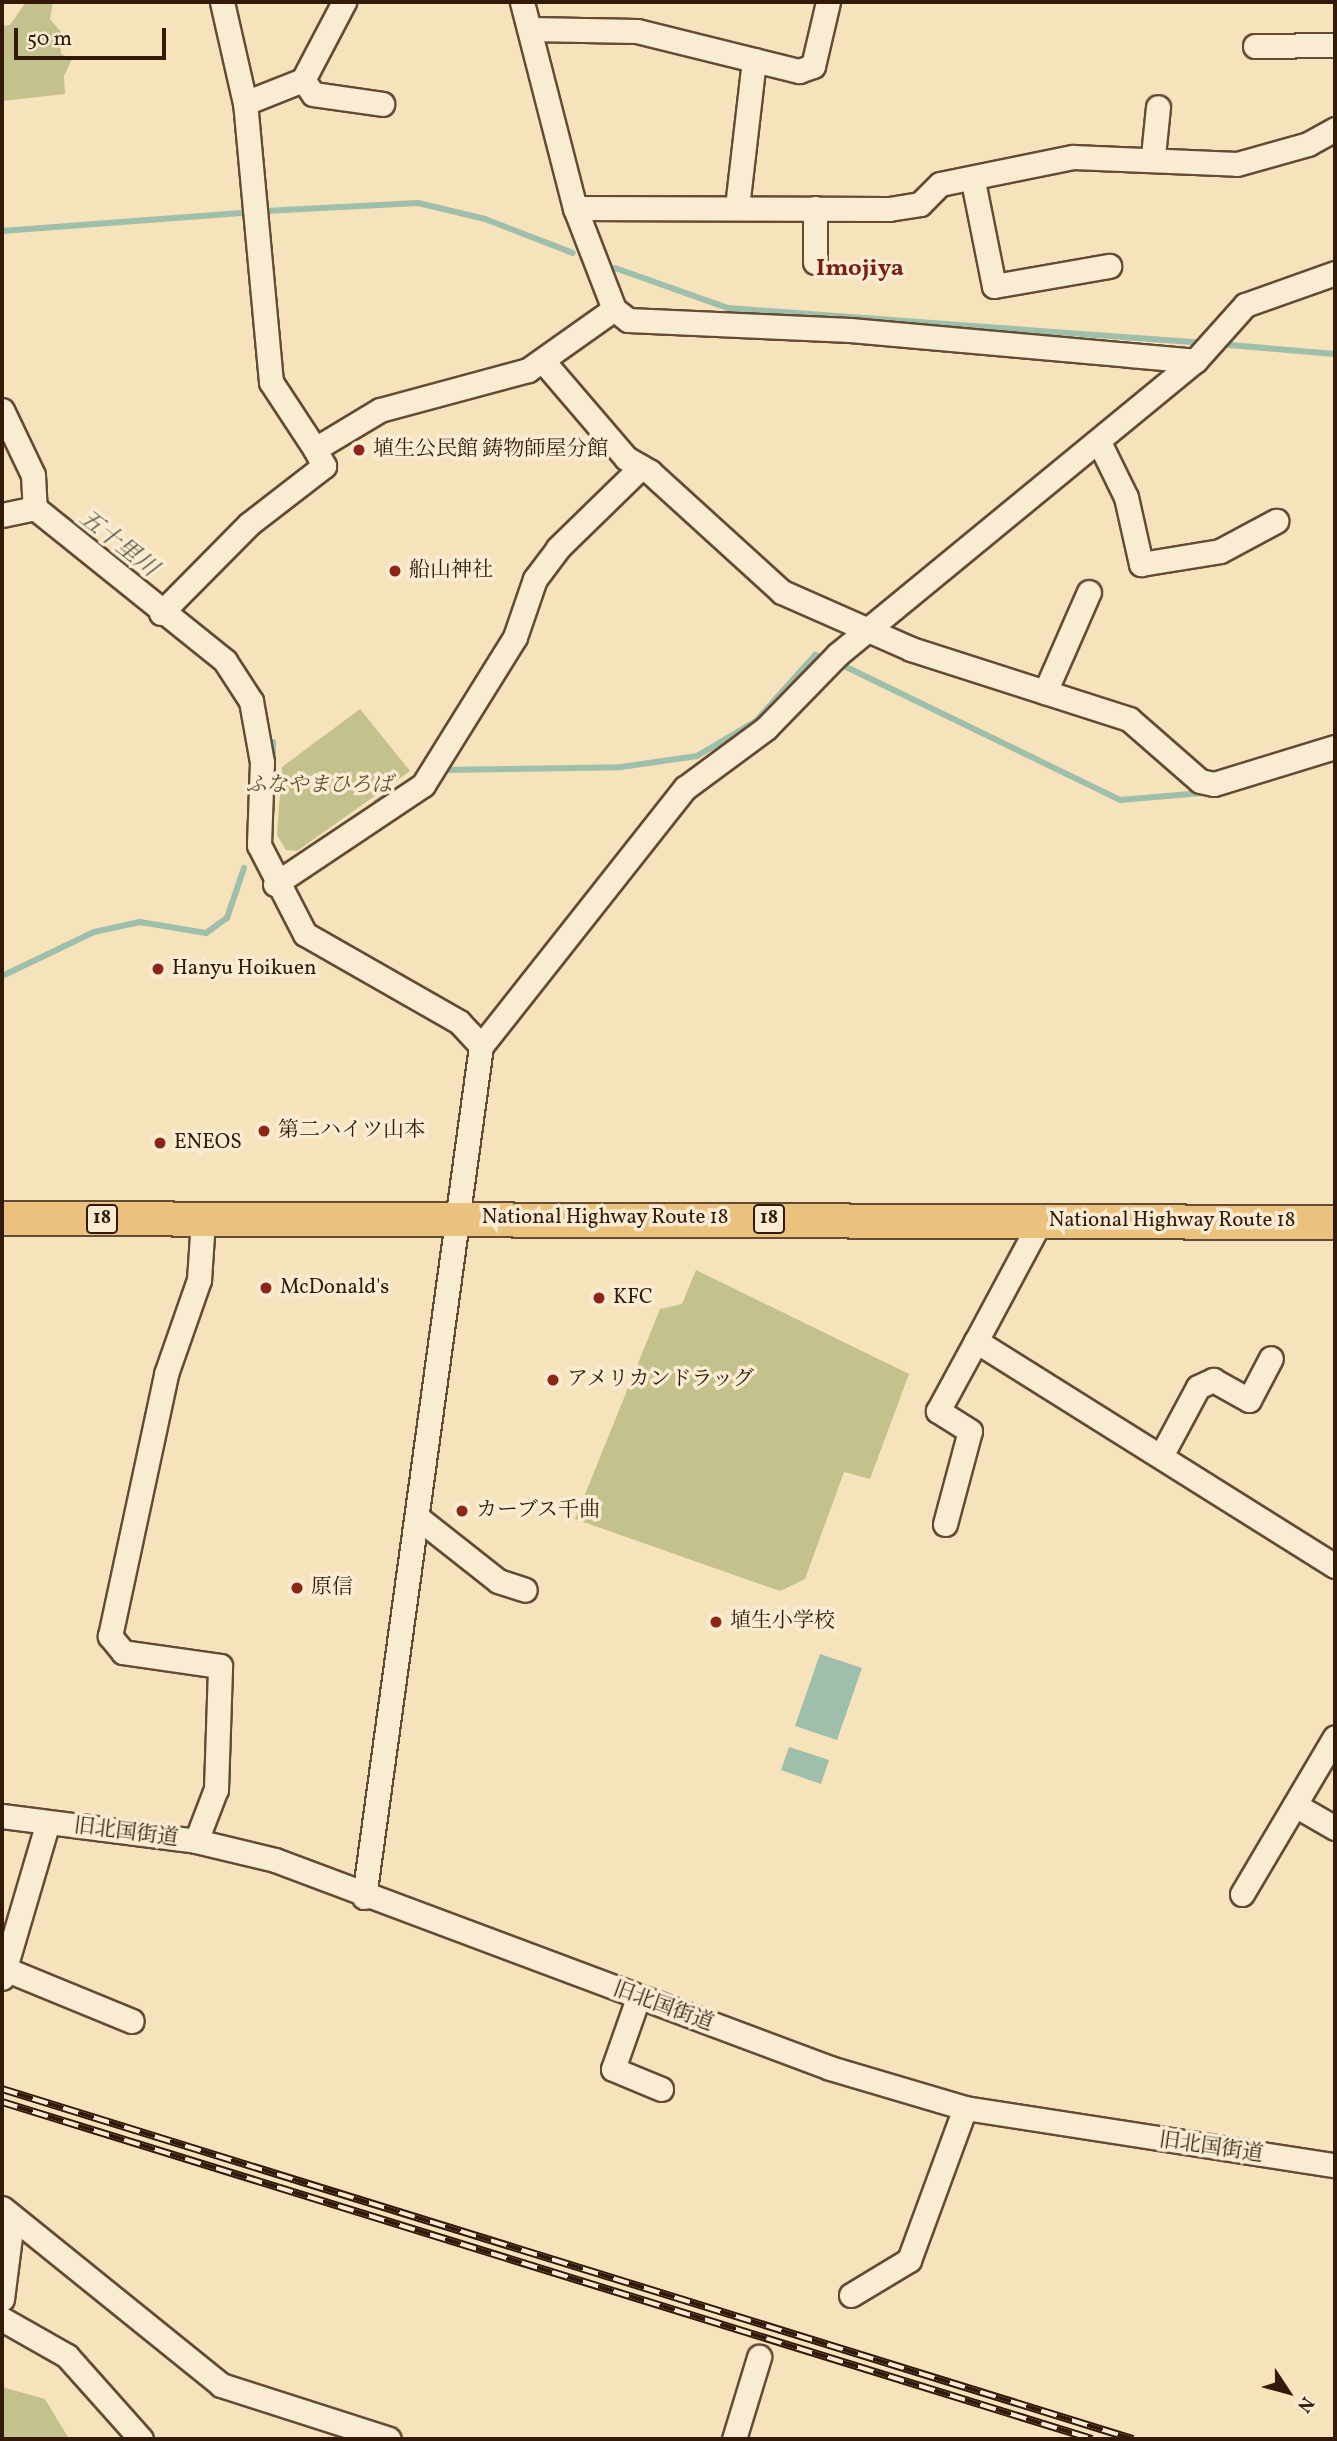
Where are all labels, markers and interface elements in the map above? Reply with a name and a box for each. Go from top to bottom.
scale bar [18,14,170,58]
text: 50 m [27,25,72,54]
district label: Imojiya [816,256,904,284]
place label: 埴生公民館 鋳物師屋分館 [373,437,608,463]
marker: 埴生公民館 鋳物師屋分館 [351,442,367,458]
water label: 五十里川 [73,505,163,583]
place label: 船山神社 [409,558,493,584]
marker: 船山神社 [387,563,403,579]
park label: ふなやまひろば [246,773,392,799]
place label: Hanyu Hoikuen [172,956,316,982]
marker: Hanyu Hoikuen [150,961,166,977]
place label: 第二ハイツ山本 [278,1118,425,1144]
marker: 第二ハイツ山本 [256,1123,272,1139]
place label: ENEOS [174,1130,242,1156]
marker: ENEOS [152,1135,168,1151]
road number: 18 [84,1204,119,1234]
road number: 18 [752,1204,786,1234]
street label: National Highway Route 18 [481,1205,729,1231]
street label: National Highway Route 18 [1048,1208,1296,1234]
place label: McDonald's [280,1275,389,1301]
marker: McDonald's [258,1280,274,1296]
place label: KFC [613,1285,653,1311]
marker: KFC [591,1290,607,1306]
place label: アメリカンドラッグ [567,1367,756,1393]
marker: アメリカンドラッグ [545,1372,561,1388]
place label: カーブス千曲 [476,1498,602,1524]
marker: カーブス千曲 [454,1503,470,1519]
place label: 原信 [311,1575,353,1601]
marker: 原信 [289,1580,305,1596]
place label: 埴生小学校 [730,1609,835,1635]
marker: 埴生小学校 [708,1614,724,1630]
street label: 旧北国街道 [72,1814,180,1852]
street label: 旧北国街道 [609,1977,717,2037]
street label: 旧北国街道 [1157,2128,1265,2168]
north arrow [1253,2357,1323,2427]
text: N [1290,2391,1320,2418]

